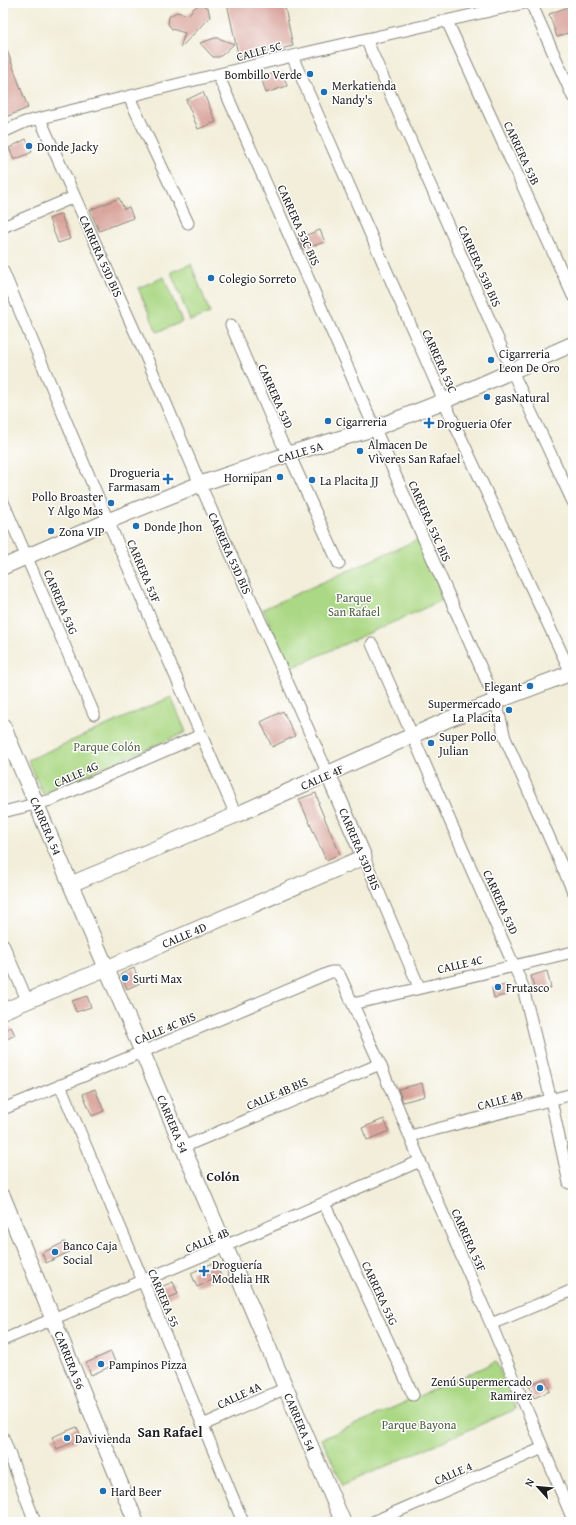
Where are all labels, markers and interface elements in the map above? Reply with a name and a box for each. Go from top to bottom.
street label: CALLE 5C [235,37,284,65]
place label: Bombillo Verde [225,66,302,83]
marker: Bombillo Verde [305,69,315,79]
place label: Merkatienda Nandy's [332,77,397,108]
marker: Merkatienda Nandy's [319,87,329,97]
street label: CARRERA 53B [500,118,544,188]
place label: Donde Jacky [37,138,99,155]
marker: Donde Jacky [24,141,34,151]
street label: CARRERA 53C BIS [273,182,325,268]
street label: CARRERA 53D BIS [75,212,127,300]
street label: CARRERA 53B BIS [454,223,506,310]
place label: Colegio Sorreto [219,270,296,287]
marker: Colegio Sorreto [206,273,216,283]
street label: CARRERA 53C [418,326,462,396]
place label: Cigarreria Leon De Oro [499,345,560,376]
marker: Cigarreria Leon De Oro [486,355,496,365]
street label: CARRERA 53D [254,361,298,431]
place label: gasNatural [495,389,550,406]
marker: gasNatural [482,392,492,402]
place label: Cigarreria [336,413,387,430]
place label: Drogueria Ofer [437,415,512,432]
marker: Cigarreria [323,416,333,426]
marker: Drogueria Ofer [424,418,434,428]
place label: Almacen De Vìveres San Rafael [368,436,461,467]
street label: CALLE 5A [275,437,326,467]
marker: Almacen De Vìveres San Rafael [355,446,365,456]
place label: Drogueria Farmasam [108,464,160,495]
place label: Hornipan [224,469,272,486]
marker: Hornipan [275,472,285,482]
place label: La Placita JJ [320,472,379,489]
marker: Drogueria Farmasam [163,474,173,484]
marker: La Placita JJ [307,475,317,485]
street label: CARRERA 53C BIS [404,478,456,564]
place label: Pollo Broaster Y Algo Mas [32,488,103,519]
marker: Pollo Broaster Y Algo Mas [106,498,116,508]
street label: CARRERA 53D BIS [204,509,256,597]
place label: Donde Jhon [144,518,202,535]
marker: Donde Jhon [131,521,141,531]
place label: Zona VIP [59,523,105,540]
marker: Zona VIP [46,526,56,536]
street label: CARRERA 53F [123,537,165,606]
street label: CARRERA 53G [40,567,82,637]
park label: Parque San Rafael [328,589,381,620]
place label: Elegant [484,678,523,695]
marker: Elegant [525,681,535,691]
place label: Supermercado La Placita [428,695,501,726]
marker: Supermercado La Placita [504,705,514,715]
place label: Super Pollo Julian [437,728,496,759]
park label: Parque Colón [74,738,141,755]
marker: Super Pollo Julian [426,738,436,748]
street label: CALLE 4G [51,757,101,791]
street label: CALLE 4F [298,760,346,794]
street label: CARRERA 54 [26,794,66,858]
street label: CARRERA 53D BIS [335,805,385,893]
street label: CARRERA 53D [479,867,523,937]
street label: CALLE 4D [159,918,209,952]
street label: CALLE 4C [436,950,485,977]
place label: Surti Max [133,970,183,987]
marker: Surti Max [120,973,130,983]
place label: Frutasco [506,979,549,996]
marker: Frutasco [493,982,503,992]
street label: CALLE 4C BIS [132,1007,198,1049]
street label: CALLE 4B BIS [244,1072,311,1114]
street label: CALLE 4B [475,1086,525,1114]
street label: CARRERA 54 [153,1092,193,1156]
district label: Colón [207,1167,240,1186]
street label: CARRERA 53F [447,1206,491,1274]
street label: CALLE 4B [182,1223,232,1257]
place label: Banco Caja Social [63,1237,118,1268]
marker: Banco Caja Social [50,1247,60,1257]
place label: Droguería Modelia HR [212,1256,270,1287]
street label: CARRERA 53G [358,1258,402,1328]
street label: CARRERA 55 [144,1266,184,1330]
marker: Droguería Modelia HR [199,1266,209,1276]
street label: CARRERA 56 [51,1328,90,1392]
place label: Pampinos Pizza [109,1356,187,1373]
marker: Pampinos Pizza [96,1359,106,1369]
place label: Zenú Supermercado Ramirez [431,1373,532,1404]
street label: CALLE 4A [214,1377,265,1413]
marker: Zenú Supermercado Ramirez [535,1383,545,1393]
street label: CARRERA 54 [280,1390,320,1454]
park label: Parque Bayona [382,1416,457,1433]
district label: San Rafael [137,1422,203,1442]
place label: Davivienda [75,1430,131,1447]
marker: Davivienda [62,1433,72,1443]
street label: CALLE 4 [431,1457,475,1489]
north arrow [518,1467,558,1507]
text: N [520,1475,538,1489]
place label: Hard Beer [111,1483,162,1500]
marker: Hard Beer [98,1486,108,1496]

